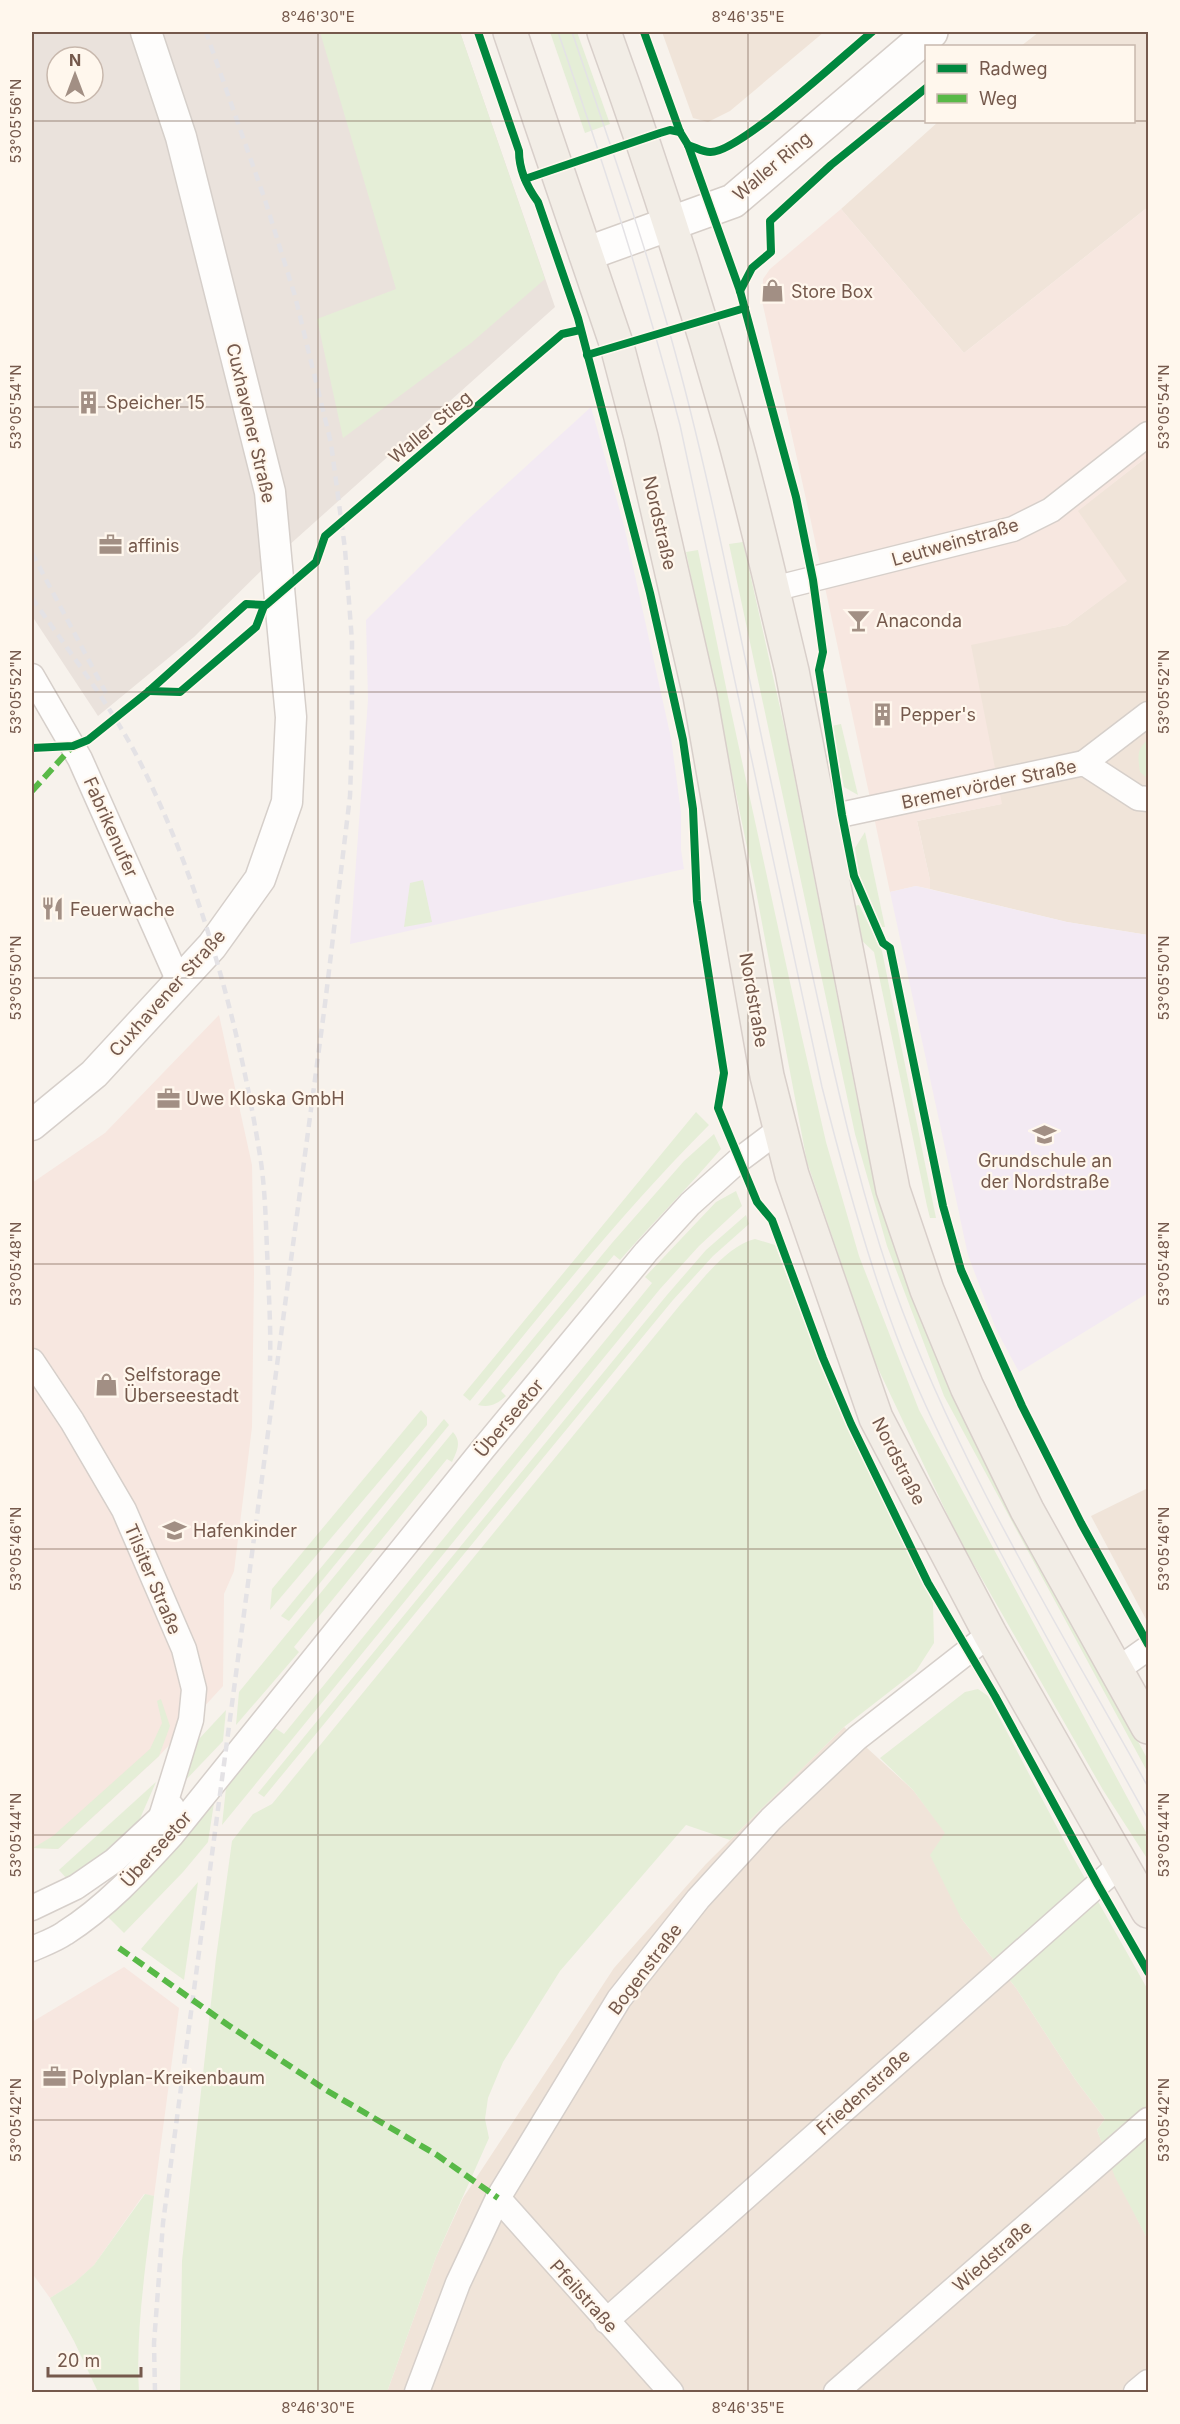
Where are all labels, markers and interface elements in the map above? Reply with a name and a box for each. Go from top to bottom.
text: 8°46'30"E [281,7,355,26]
text: 8°46'35"E [711,7,785,26]
north arrow [45,45,105,105]
legend [925,45,1135,123]
text: N [69,50,81,70]
text: Radweg [979,58,1048,79]
text: 53°05'56"N [6,79,25,163]
text: Weg [979,88,1017,109]
street label: Waller Ring [729,127,815,205]
shop icon: Store Box [760,278,786,304]
place label: Store Box [791,281,873,302]
street label: Cuxhavener Straße [222,341,280,505]
text: 53°05'54"N [6,364,25,450]
text: 53°05'54"N [1154,364,1173,450]
street label: Waller Stieg [384,386,476,468]
building icon: Speicher 15 [75,389,101,415]
place label: Speicher 15 [106,392,205,413]
street label: Nordstraße [639,474,681,572]
street label: Leutweinstraße [889,514,1021,570]
office icon: affinis [97,532,123,558]
place label: affinis [128,535,180,556]
bar icon: Anaconda [845,607,871,633]
place label: Anaconda [876,610,962,631]
text: 53°05'52"N [6,650,25,734]
text: 53°05'52"N [1154,650,1173,734]
building icon: Pepper's [869,701,895,727]
place label: Pepper's [900,704,976,725]
street label: Bremervörder Straße [900,755,1078,813]
street label: Fabrikenufer [80,774,143,881]
restaurant icon: Feuerwache [39,896,65,922]
place label: Feuerwache [70,899,175,920]
street label: Cuxhavener Straße [105,925,229,1061]
text: 53°05'50"N [6,936,25,1020]
text: 53°05'50"N [1154,936,1173,1020]
street label: Nordstraße [735,951,773,1049]
office icon: Uwe Kloska GmbH [155,1085,181,1111]
place label: Uwe Kloska GmbH [186,1088,345,1109]
school or university icon: Grundschule an der Nordstraße [1032,1121,1058,1147]
place label: Grundschule an der Nordstraße [978,1150,1112,1192]
text: 53°05'48"N [6,1222,25,1306]
text: 53°05'48"N [1154,1222,1173,1306]
place label: Selfstorage Überseestadt [124,1364,239,1406]
shop icon: Selfstorage Überseestadt [93,1371,119,1397]
street label: Überseetor [470,1374,548,1461]
street label: Nordstraße [868,1414,930,1508]
text: 53°05'46"N [6,1507,25,1591]
text: 53°05'46"N [1154,1507,1173,1591]
school or university icon: Hafenkinder [162,1517,188,1543]
place label: Hafenkinder [193,1520,297,1541]
street label: Tilsiter Straße [120,1521,186,1637]
text: 53°05'44"N [6,1793,25,1877]
text: 53°05'44"N [1154,1793,1173,1877]
street label: Überseetor [116,1806,196,1891]
street label: Bogenstraße [604,1919,686,2019]
street label: Friedenstraße [812,2045,914,2139]
office icon: Polyplan-Kreikenbaum [41,2064,67,2090]
place label: Polyplan-Kreikenbaum [72,2067,265,2088]
text: 53°05'42"N [6,2078,25,2162]
text: 53°05'42"N [1154,2078,1173,2162]
street label: Wiedstraße [948,2216,1036,2296]
street label: Pfeilstraße [546,2255,622,2337]
scale bar [48,2340,141,2378]
text: 20 m [57,2350,100,2371]
text: 8°46'30"E [281,2398,355,2417]
text: 8°46'35"E [711,2398,785,2417]

